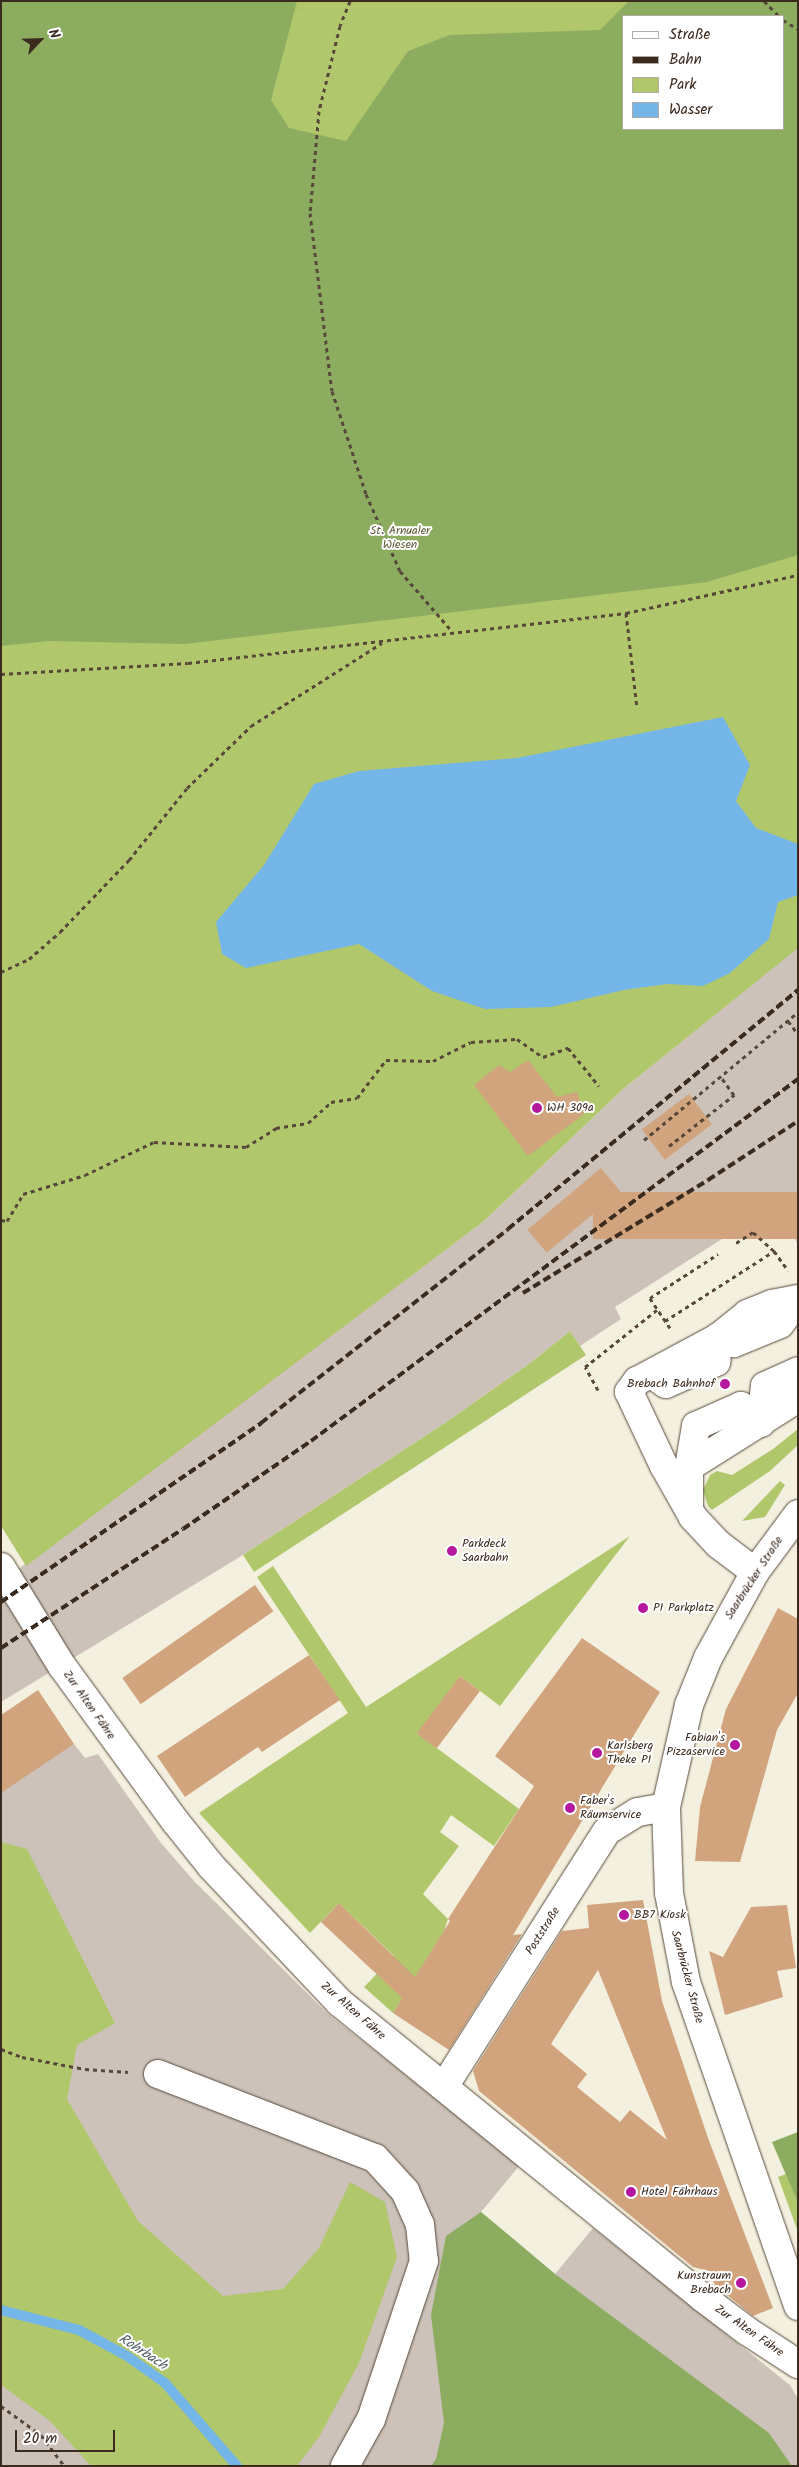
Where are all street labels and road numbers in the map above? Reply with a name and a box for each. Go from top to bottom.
street label: Saarbrücker Straße [722,1534,786,1622]
street label: Zur Alten Fähre [60,1668,118,1742]
street label: Poststraße [523,1905,563,1957]
street label: Saarbrücker Straße [668,1929,706,2025]
street label: Zur Alten Fähre [318,1979,388,2043]
street label: Zur Alten Fähre [712,2302,786,2360]

